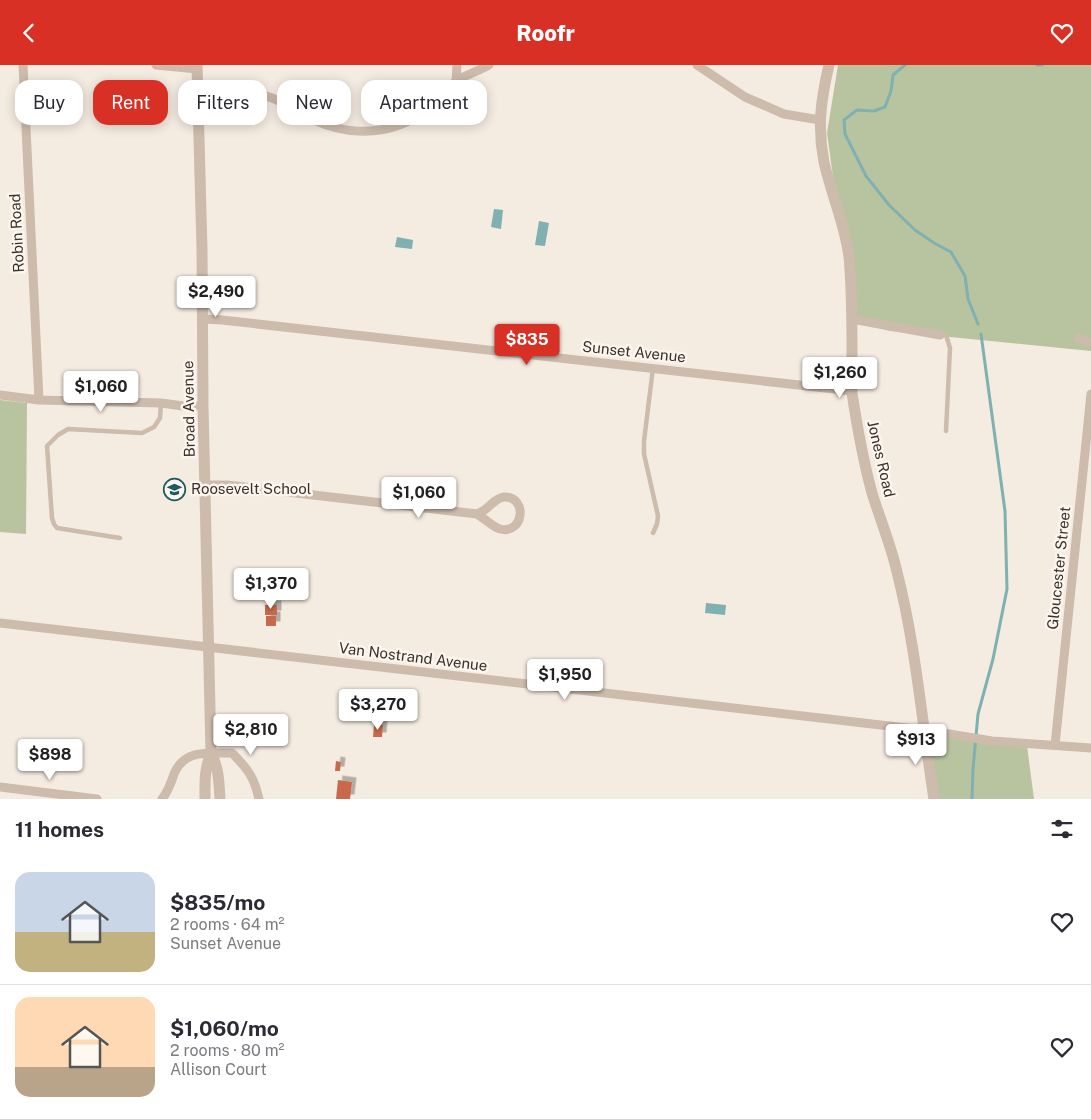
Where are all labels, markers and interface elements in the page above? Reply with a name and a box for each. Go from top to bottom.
icon: back [15,19,43,47]
icon: heart [1048,19,1076,47]
text: Roofr [516,20,575,46]
chip: Buy [15,80,83,125]
chip: Rent [93,80,168,125]
chip: Filters [178,80,267,125]
chip: New [277,80,351,125]
chip: Apartment [361,80,487,125]
street label: Robin Road [6,193,27,273]
pin: $2,490 [175,275,257,318]
text: $2,490 [188,282,244,301]
pin: $835 [497,323,557,366]
text: $835 [505,330,549,349]
street label: Sunset Avenue [581,338,687,365]
pin: $1,260 [799,357,881,399]
street label: Broad Avenue [179,361,198,457]
text: $1,260 [813,363,867,382]
pin: $1,060 [60,371,142,413]
text: $1,060 [74,377,128,396]
street label: Jones Road [864,419,899,499]
school or university icon: Roosevelt School [163,477,187,501]
pin: $1,060 [378,477,460,519]
place label: Roosevelt School [191,480,311,497]
text: $1,060 [392,483,446,502]
street label: Gloucester Street [1044,505,1073,630]
pin: $1,370 [230,567,312,610]
text: $1,370 [245,574,297,593]
street label: Van Nostrand Avenue [338,639,488,674]
pin: $1,950 [524,659,606,701]
text: $1,950 [538,665,592,684]
pin: $3,270 [337,689,419,731]
text: $3,270 [350,695,406,714]
pin: $2,810 [210,713,292,756]
text: $2,810 [224,720,278,739]
pin: $913 [886,723,946,766]
text: $913 [897,730,935,749]
pin: $898 [20,739,80,781]
text: $898 [29,745,71,764]
icon: filters [1048,815,1076,843]
text: 11 homes [15,817,104,842]
text: $835/mo [170,890,265,915]
icon: home [55,892,115,952]
icon: heart [1048,908,1076,936]
text: 2 rooms · 64 m² [170,915,284,934]
text: Sunset Avenue [170,934,281,953]
text: $1,060/mo [170,1016,279,1041]
icon: home [55,1017,115,1077]
icon: heart [1048,1033,1076,1061]
text: 2 rooms · 80 m² [170,1041,284,1060]
text: Allison Court [170,1060,267,1079]

